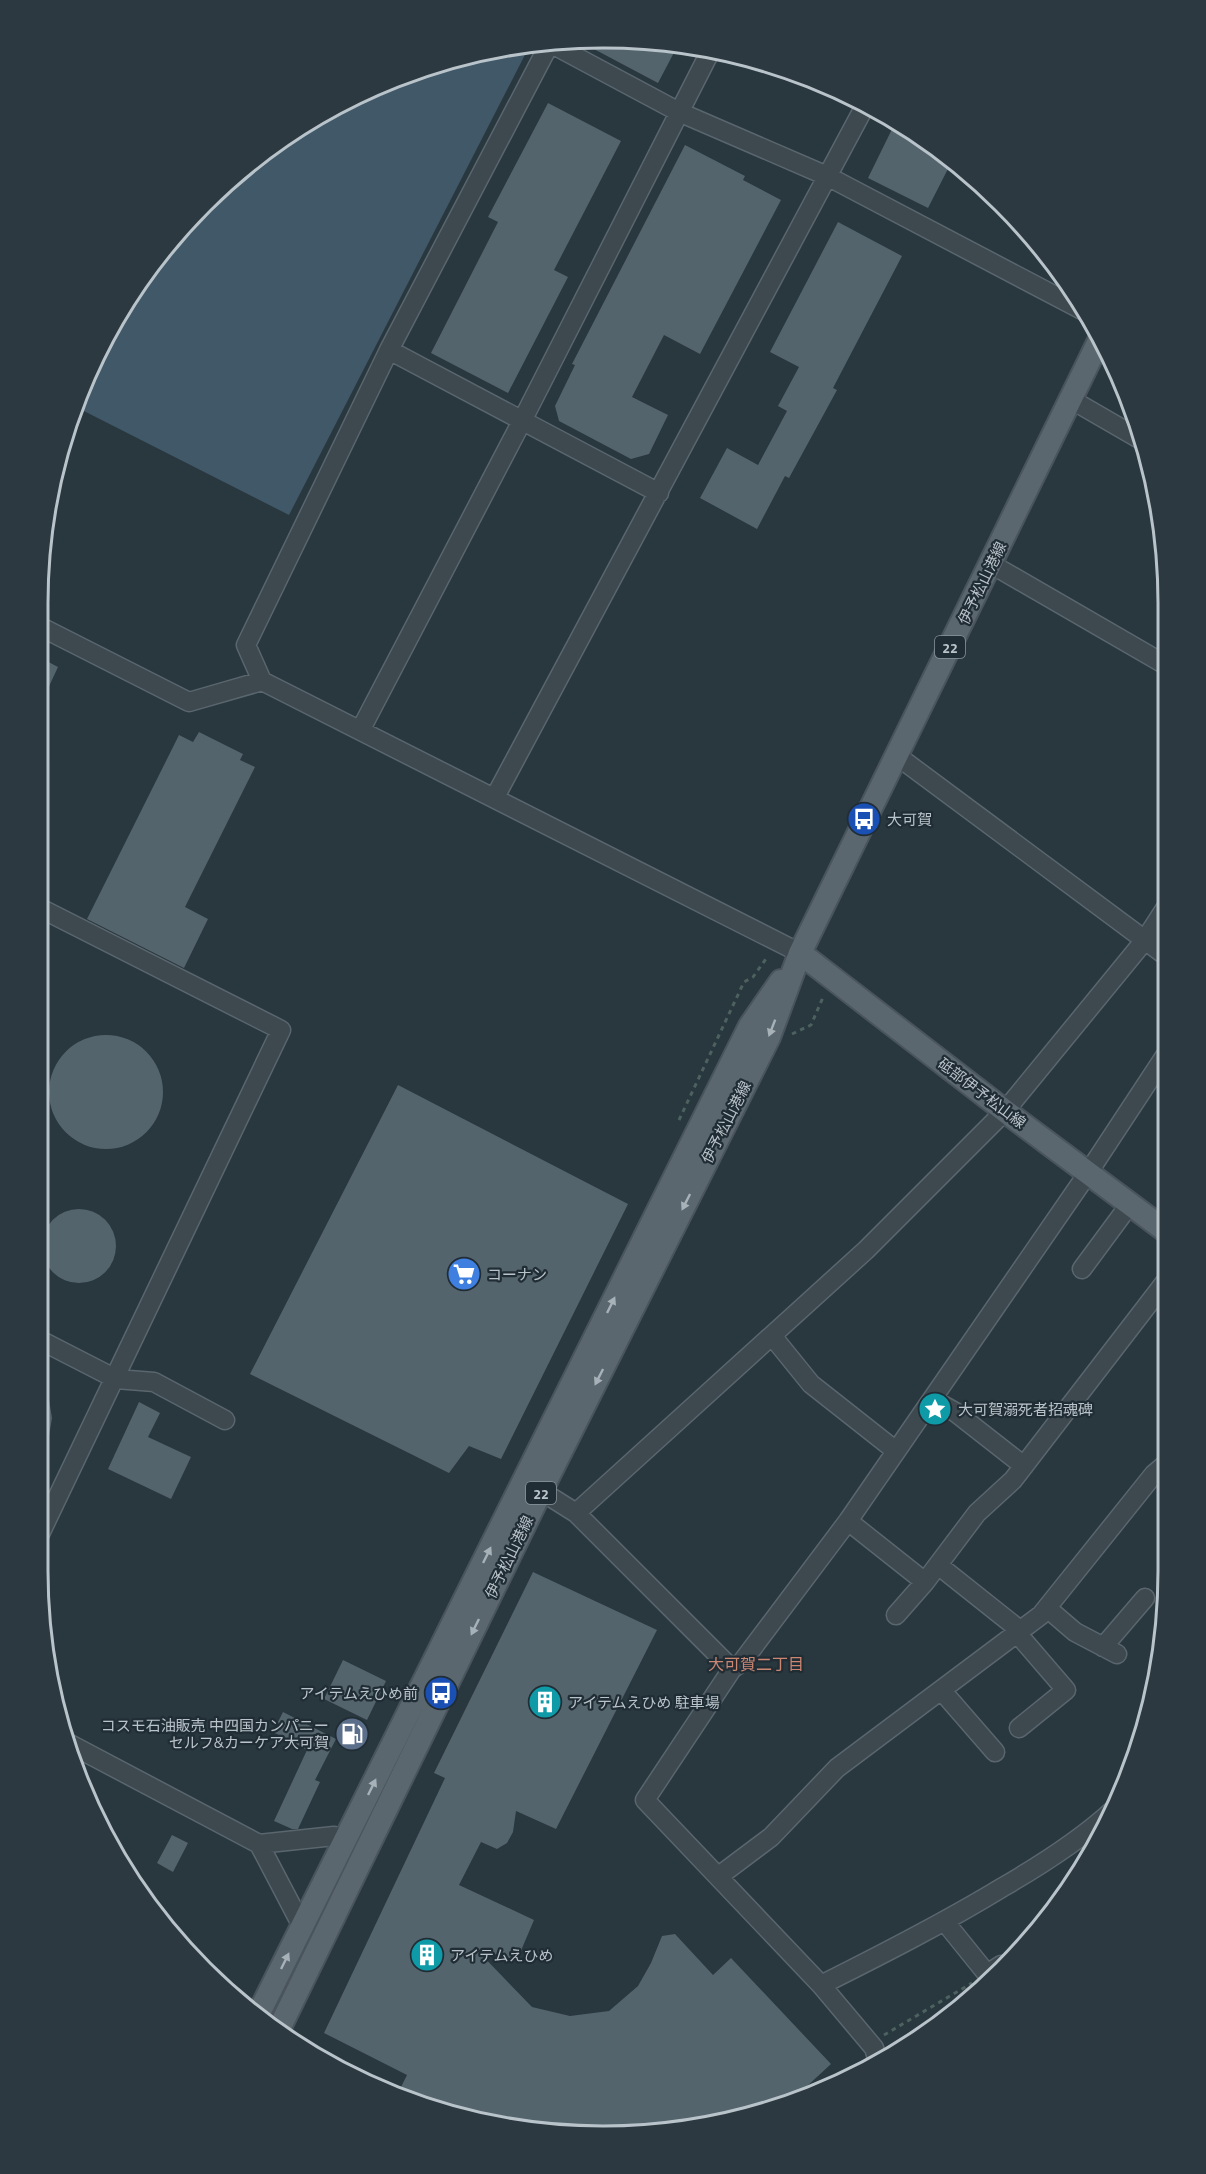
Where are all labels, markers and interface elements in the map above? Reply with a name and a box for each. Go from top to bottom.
street label: 伊予松山港線 [952,538,1012,628]
road number: 22 [935,636,965,658]
bus stop icon: 大可賀 [846,801,882,837]
place label: 大可賀 [887,808,932,831]
one-way arrow [767,1019,777,1037]
street label: 砥部伊予松山線 [933,1052,1031,1134]
street label: 伊予松山港線 [695,1077,757,1167]
one-way arrow [681,1194,691,1211]
supermarket icon: コーナン [446,1256,482,1292]
place label: コーナン [487,1263,547,1286]
one-way arrow [606,1297,615,1314]
one-way arrow [594,1368,603,1385]
place icon: 大可賀溺死者招魂碑 [917,1391,953,1427]
place label: 大可賀溺死者招魂碑 [958,1398,1093,1421]
road number: 22 [526,1482,556,1504]
street label: 伊予松山港線 [479,1512,539,1602]
one-way arrow [482,1547,491,1564]
one-way arrow [471,1618,480,1635]
district label: 大可賀二丁目 [708,1652,804,1676]
bus stop icon: アイテムえひめ前 [423,1675,459,1711]
place label: アイテムえひめ前 [299,1682,418,1705]
building icon: アイテムえひめ 駐車場 [527,1684,563,1720]
place label: アイテムえひめ 駐車場 [568,1691,720,1714]
place label: コスモ石油販売 中四国カンパニー セルフ&カーケア大可賀 [101,1714,329,1754]
fuel station icon: コスモ石油販売 中四国カンパニー セルフ&カーケア大可賀 [334,1716,370,1752]
one-way arrow [368,1778,377,1795]
building icon: アイテムえひめ [409,1937,445,1973]
place label: アイテムえひめ [450,1944,554,1967]
one-way arrow [280,1952,290,1969]

